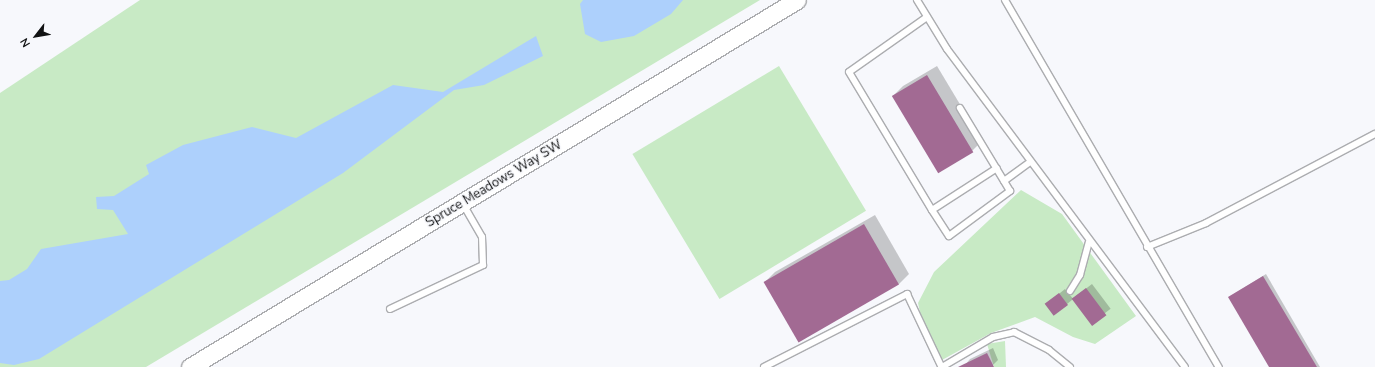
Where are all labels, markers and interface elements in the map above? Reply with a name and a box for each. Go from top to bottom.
north arrow [16,16,56,56]
text: N [17,35,34,50]
street label: Spruce Meadows Way SW [423,137,565,231]

